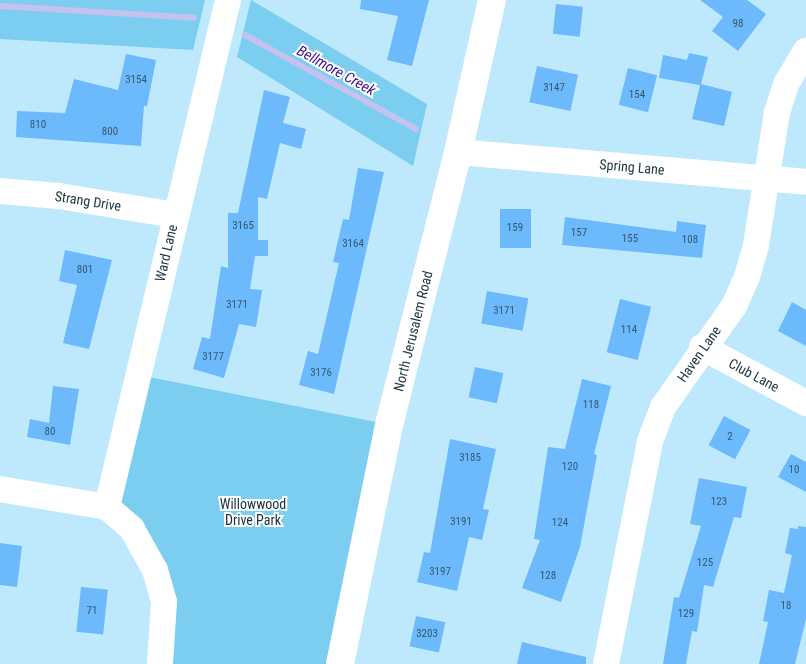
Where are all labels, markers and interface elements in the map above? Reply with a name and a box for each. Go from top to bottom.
house number: 98 [733,17,743,31]
water label: Bellmore Creek [294,42,378,100]
house number: 3154 [125,73,147,87]
house number: 3147 [543,81,565,95]
house number: 154 [629,88,645,102]
house number: 810 [30,118,46,132]
house number: 800 [102,125,118,139]
street label: Spring Lane [599,156,665,178]
street label: Strang Drive [54,187,122,215]
house number: 3165 [232,219,254,233]
house number: 159 [507,221,523,235]
street label: Ward Lane [151,223,181,283]
house number: 157 [571,226,587,240]
house number: 155 [622,232,638,246]
house number: 108 [682,233,698,247]
house number: 3164 [342,237,364,251]
house number: 801 [77,263,93,277]
street label: North Jerusalem Road [390,269,436,393]
house number: 3171 [226,298,248,312]
house number: 3171 [493,304,515,318]
house number: 114 [621,323,637,337]
street label: Haven Lane [674,323,724,385]
house number: 3177 [202,350,224,364]
street label: Club Lane [726,355,782,395]
house number: 3176 [310,366,332,380]
house number: 118 [583,398,599,412]
house number: 80 [45,425,55,439]
house number: 2 [727,430,733,444]
house number: 3185 [459,451,481,465]
house number: 120 [562,460,578,474]
house number: 10 [789,463,799,477]
house number: 123 [711,495,727,509]
park label: Willowwood Drive Park [220,496,286,528]
house number: 3191 [450,515,472,529]
house number: 124 [552,516,568,530]
house number: 125 [697,556,713,570]
house number: 3197 [429,565,451,579]
house number: 128 [540,569,556,583]
house number: 18 [781,599,791,613]
house number: 71 [87,604,97,618]
house number: 129 [678,607,694,621]
house number: 3203 [416,627,438,641]

